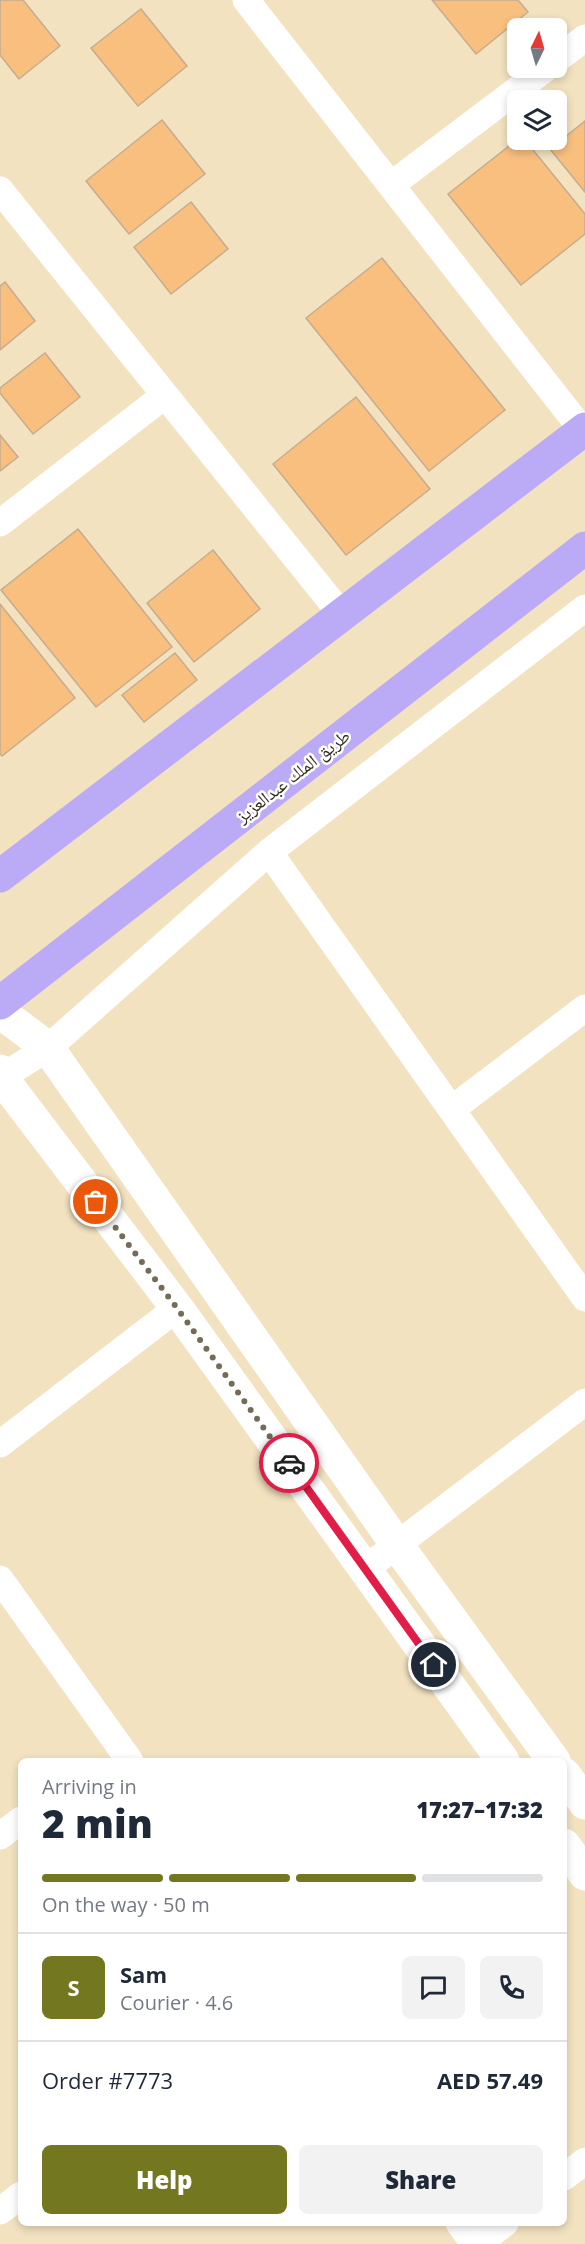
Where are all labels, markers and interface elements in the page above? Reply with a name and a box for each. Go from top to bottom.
north arrow [507,18,567,78]
map controls [507,18,567,150]
button: layers [507,90,567,150]
street label: طريق الملك عبدالعزيز [230,723,354,828]
pin [70,1176,121,1227]
icon: bag [79,1185,112,1218]
courier [259,1433,319,1493]
icon: car [273,1447,306,1480]
pin [408,1639,459,1690]
icon: home [417,1648,450,1681]
text: Arriving in [42,1773,137,1800]
text: 17:27–17:32 [416,1794,543,1824]
text: 2 min [42,1796,153,1849]
text: On the way · 50 m [42,1891,210,1918]
button: chat [402,1956,465,2019]
button: phone [480,1956,543,2019]
text: Sam [120,1959,167,1989]
text: S [67,1972,80,2002]
text: Courier · 4.6 [120,1989,233,2016]
text: Order #7773 [42,2065,173,2095]
text: AED 57.49 [437,2065,543,2095]
button: Help [42,2145,287,2214]
button: Share [299,2145,543,2214]

